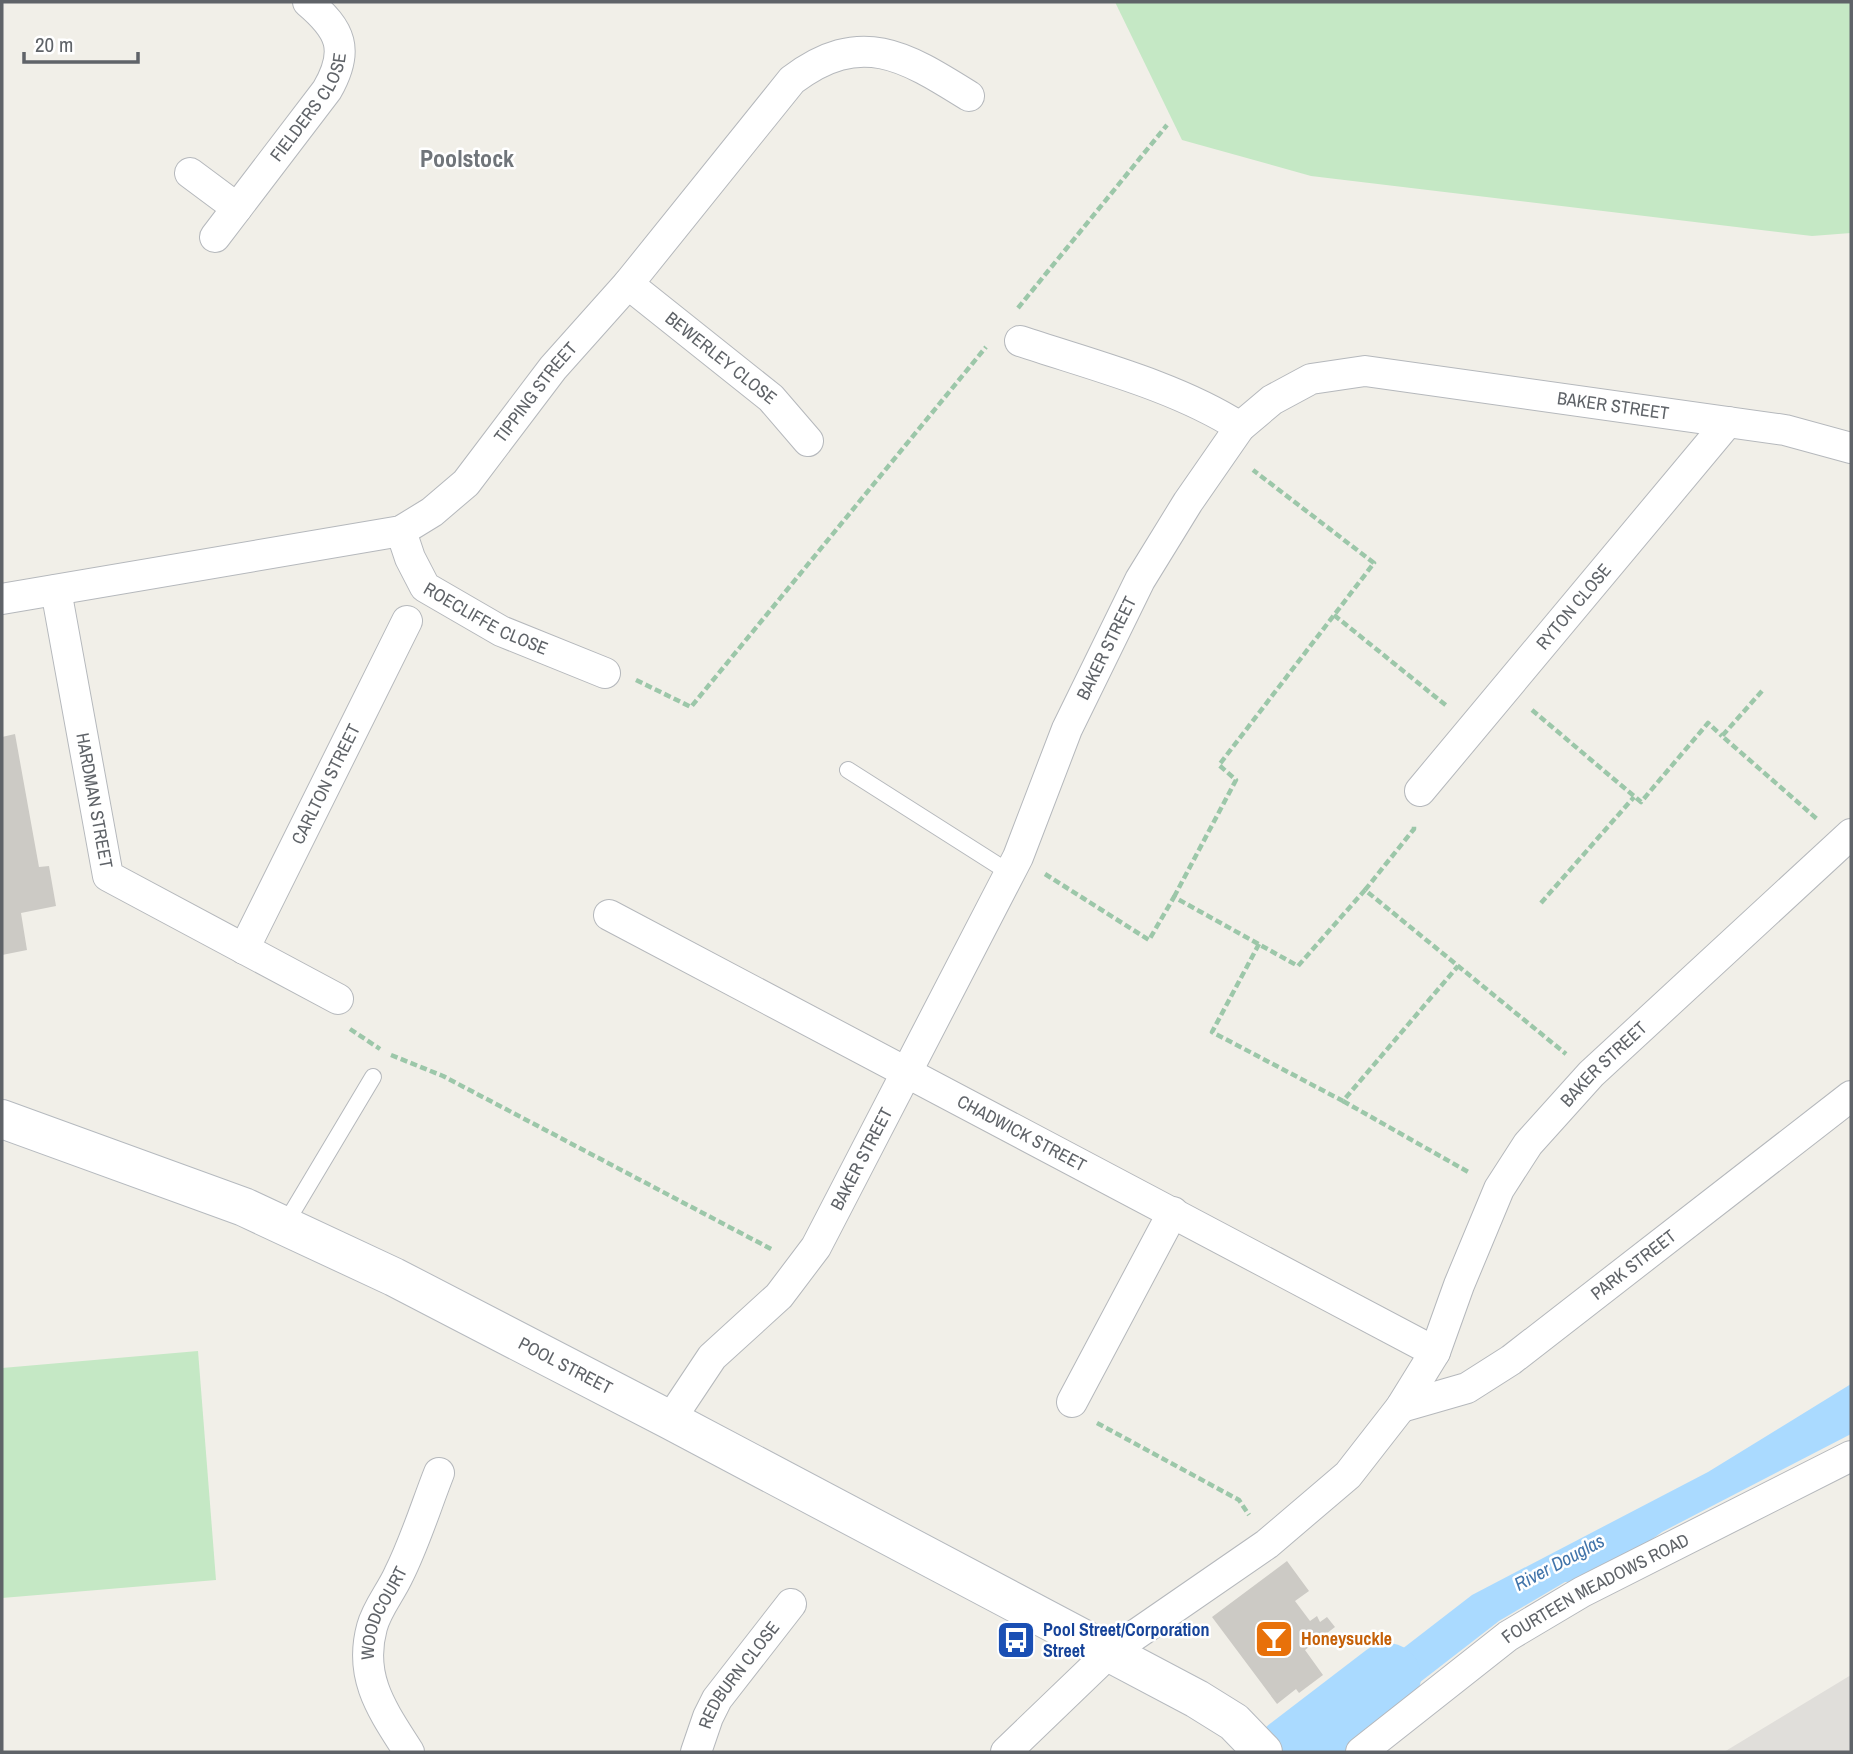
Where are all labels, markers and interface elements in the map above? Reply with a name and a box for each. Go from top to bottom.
scale bar [24,21,138,65]
text: 20 m [35,30,73,59]
street label: FIELDERS CLOSE [264,51,352,166]
district label: Poolstock [420,142,514,174]
street label: BEWERLEY CLOSE [660,306,782,410]
street label: TIPPING STREET [488,336,582,448]
street label: BAKER STREET [1556,385,1671,426]
street label: RYTON CLOSE [1530,558,1617,655]
street label: ROECLIFFE CLOSE [419,576,552,661]
street label: BAKER STREET [1070,592,1142,704]
street label: CARLTON STREET [285,719,366,849]
street label: HARDMAN STREET [70,731,119,870]
street label: BAKER STREET [1554,1015,1652,1112]
street label: CHADWICK STREET [953,1089,1091,1177]
street label: BAKER STREET [824,1103,898,1214]
street label: PARK STREET [1585,1223,1681,1305]
street label: POOL STREET [514,1331,617,1400]
street label: FOURTEEN MEADOWS ROAD [1496,1527,1693,1649]
water label: River Douglas [1509,1527,1609,1597]
street label: WOODCOURT [355,1562,413,1660]
street label: REDBURN CLOSE [692,1616,785,1732]
place label: Pool Street/Corporation Street [1043,1617,1209,1663]
bar icon: Honeysuckle [1253,1618,1295,1660]
bus stop icon: Pool Street/Corporation Street [995,1619,1037,1661]
place label: Honeysuckle [1301,1626,1392,1651]

